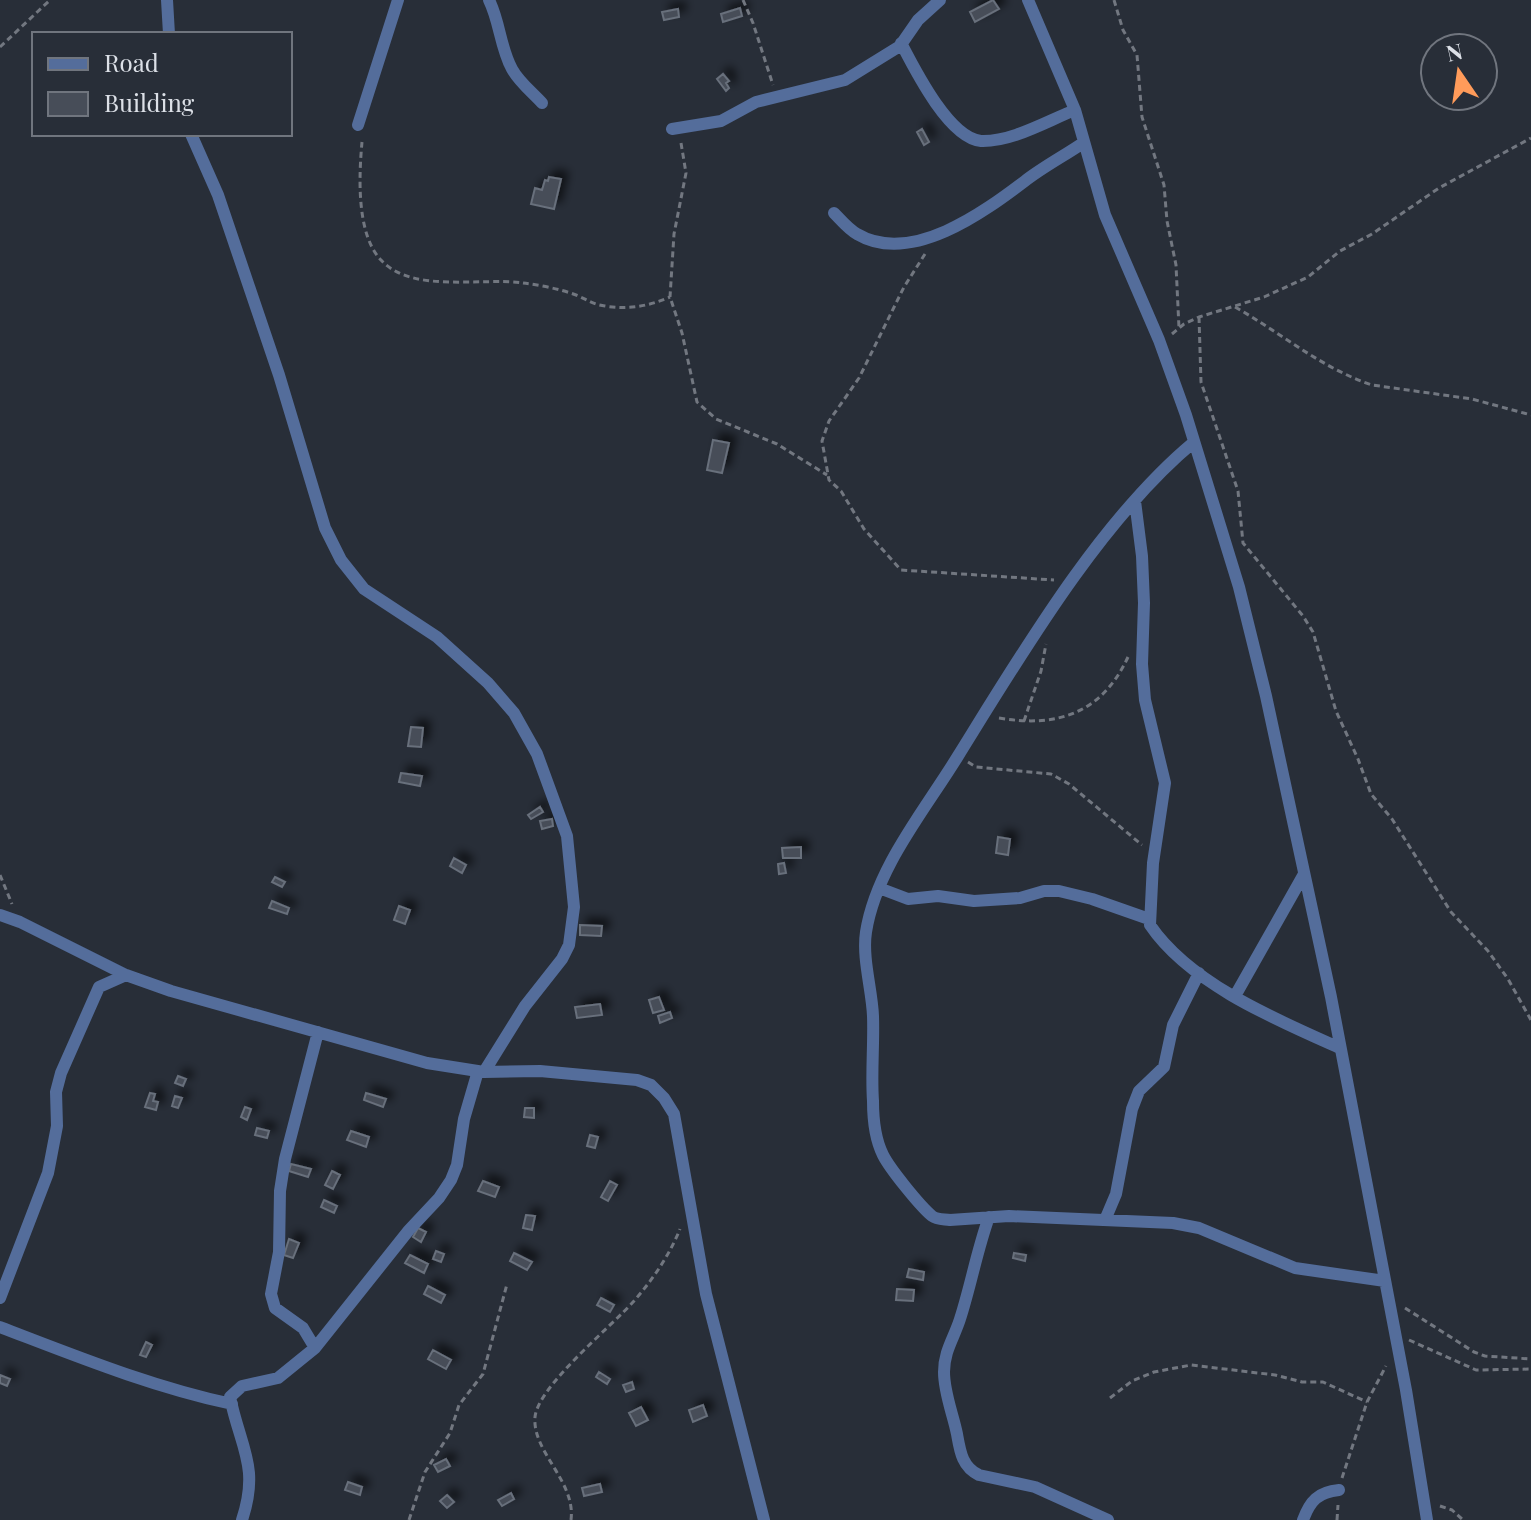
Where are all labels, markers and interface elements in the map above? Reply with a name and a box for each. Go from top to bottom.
legend [32,32,292,136]
north arrow [1419,32,1499,112]
text: N [1443,35,1465,68]
text: Road [104,46,159,78]
text: Building [104,86,195,118]

